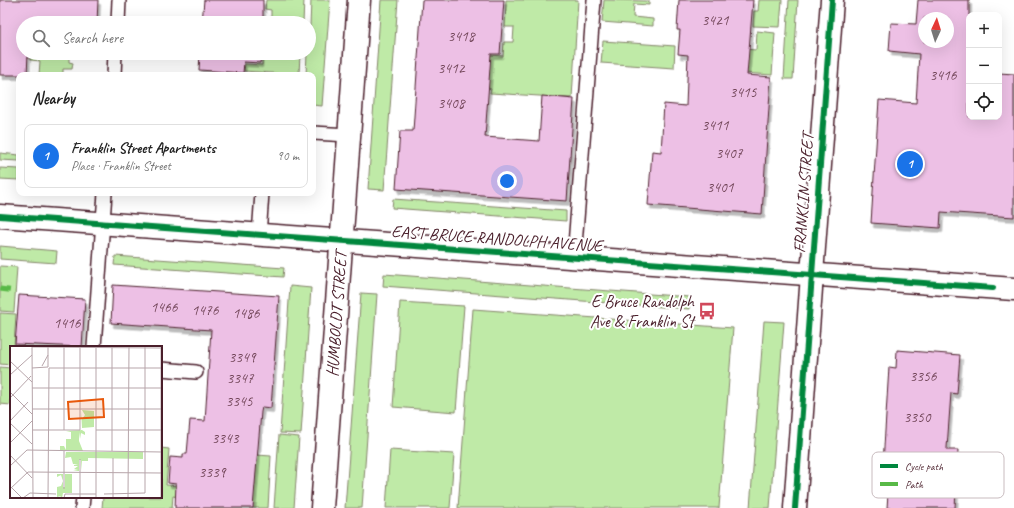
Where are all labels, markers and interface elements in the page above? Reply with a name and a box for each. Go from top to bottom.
house number: 3421 [701,11,730,30]
north arrow [918,12,954,48]
map controls [966,12,1002,120]
button: + [966,12,1002,48]
search box [16,16,316,60]
icon: search [30,27,52,49]
house number: 3418 [447,27,476,46]
text: Search here [62,29,123,48]
button: − [966,48,1002,84]
house number: 3412 [437,59,466,78]
house number: 3416 [929,66,958,85]
house number: 3415 [729,83,758,102]
button: locate [966,84,1002,120]
text: Nearby [32,88,75,109]
house number: 3408 [437,94,466,113]
house number: 3411 [701,116,730,135]
street label: FRANKLIN STREET [789,129,818,254]
text: Franklin Street Apartments [71,139,215,158]
house number: 3407 [715,144,744,163]
text: 1 [43,148,49,164]
text: 90 m [277,148,299,164]
pin: 1 [897,149,923,179]
text: Place · Franklin Street [71,158,171,174]
your location [497,171,517,191]
house number: 3401 [706,178,735,197]
street label: EAST BRUCE RANDOLPH AVENUE [391,221,605,256]
street label: HUMBOLDT STREET [322,247,352,377]
place label: E Bruce Randolph Ave & Franklin St [590,291,696,332]
house number: 1466 [150,298,179,317]
house number: 1476 [191,301,220,320]
bus stop icon: E Bruce Randolph Ave & Franklin St [697,301,717,321]
house number: 1486 [232,304,261,323]
house number: 1416 [53,314,82,333]
inset map [10,346,162,498]
house number: 3349 [228,348,257,367]
house number: 3356 [909,367,938,386]
house number: 3347 [226,369,255,388]
house number: 3345 [225,392,254,411]
house number: 3350 [903,408,932,427]
house number: 3343 [211,429,240,448]
legend [872,452,1004,498]
text: Cycle path [905,459,944,473]
house number: 3339 [198,463,227,482]
text: Path [905,477,924,491]

